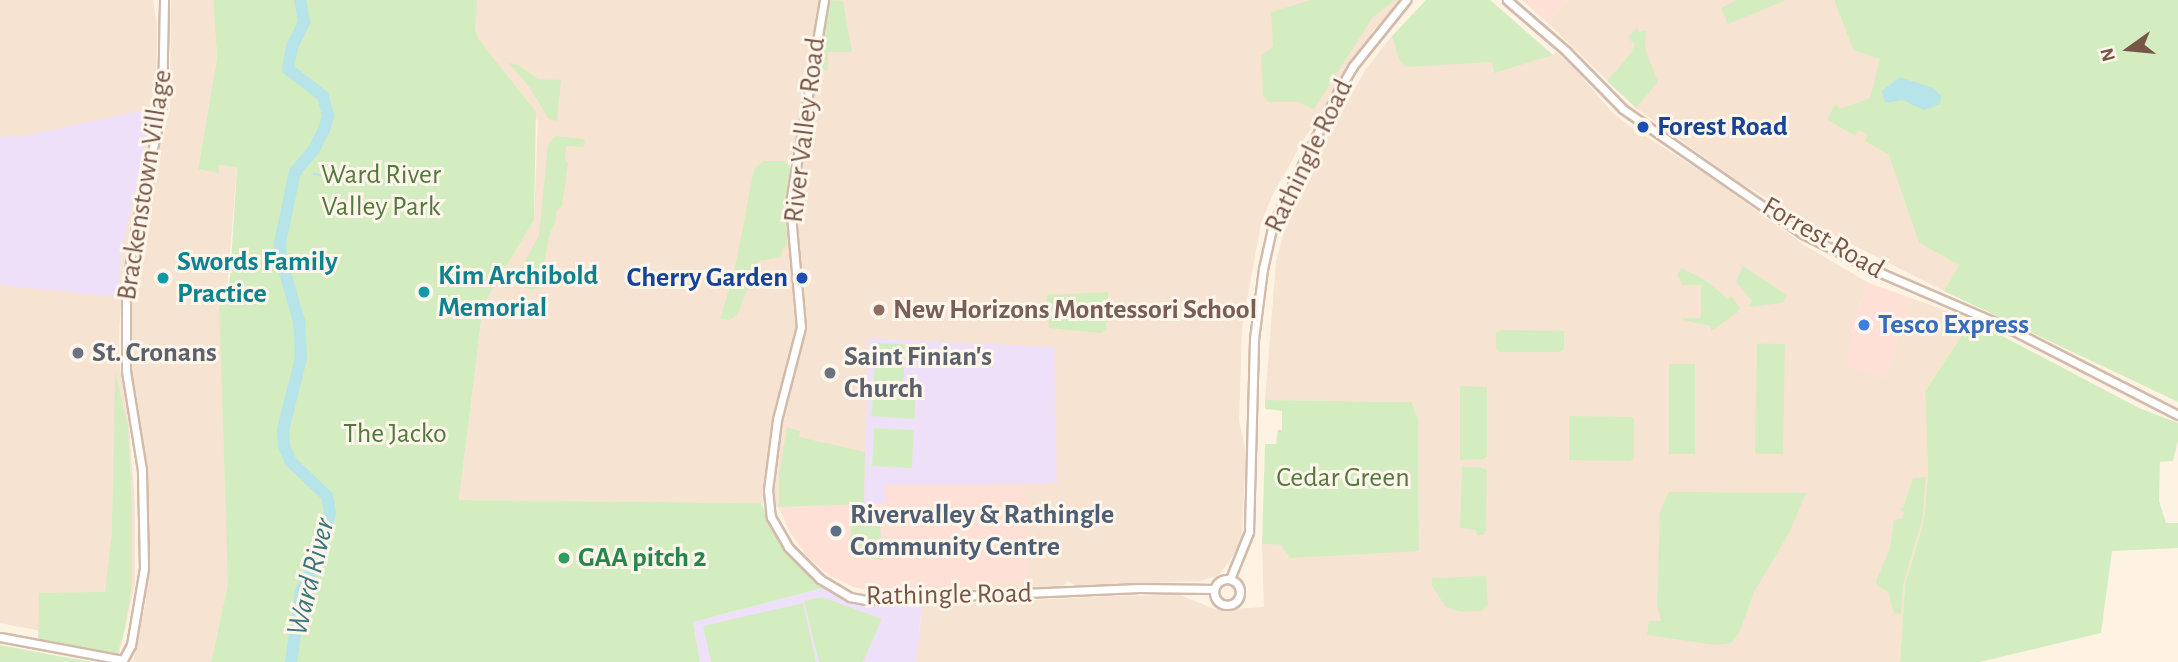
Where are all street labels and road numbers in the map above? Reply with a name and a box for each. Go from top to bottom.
street label: River Valley Road [777,35,833,225]
street label: Brackenstown Village [110,67,180,303]
street label: Rathingle Road [1257,74,1361,238]
street label: Forrest Road [1756,190,1890,286]
street label: Rathingle Road [866,577,1032,613]

